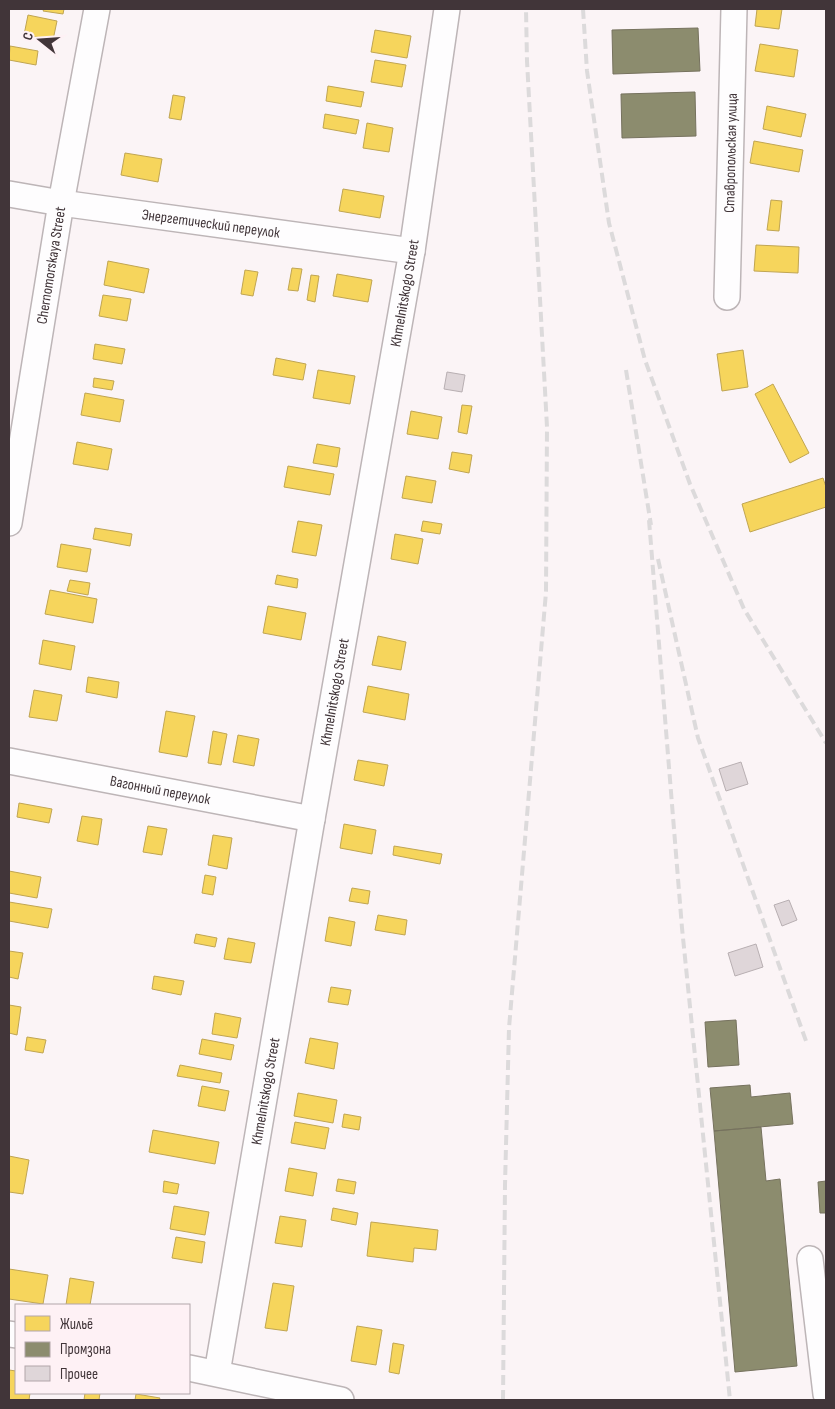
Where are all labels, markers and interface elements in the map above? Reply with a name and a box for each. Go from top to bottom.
north arrow [15,15,65,65]
text: С [19,30,37,42]
street label: Ставропольская улица [720,93,742,213]
street label: Chernomorskaya Street [32,205,70,326]
street label: Энергетический переулок [140,205,281,243]
street label: Khmelnitskogo Street [386,238,424,348]
street label: Khmelnitskogo Street [316,637,354,747]
street label: Вагонный переулок [108,772,212,809]
street label: Khmelnitskogo Street [247,1036,284,1146]
legend [15,1304,190,1394]
text: Жильё [60,1315,93,1334]
text: Промзона [60,1340,111,1359]
text: Прочее [60,1365,98,1384]

